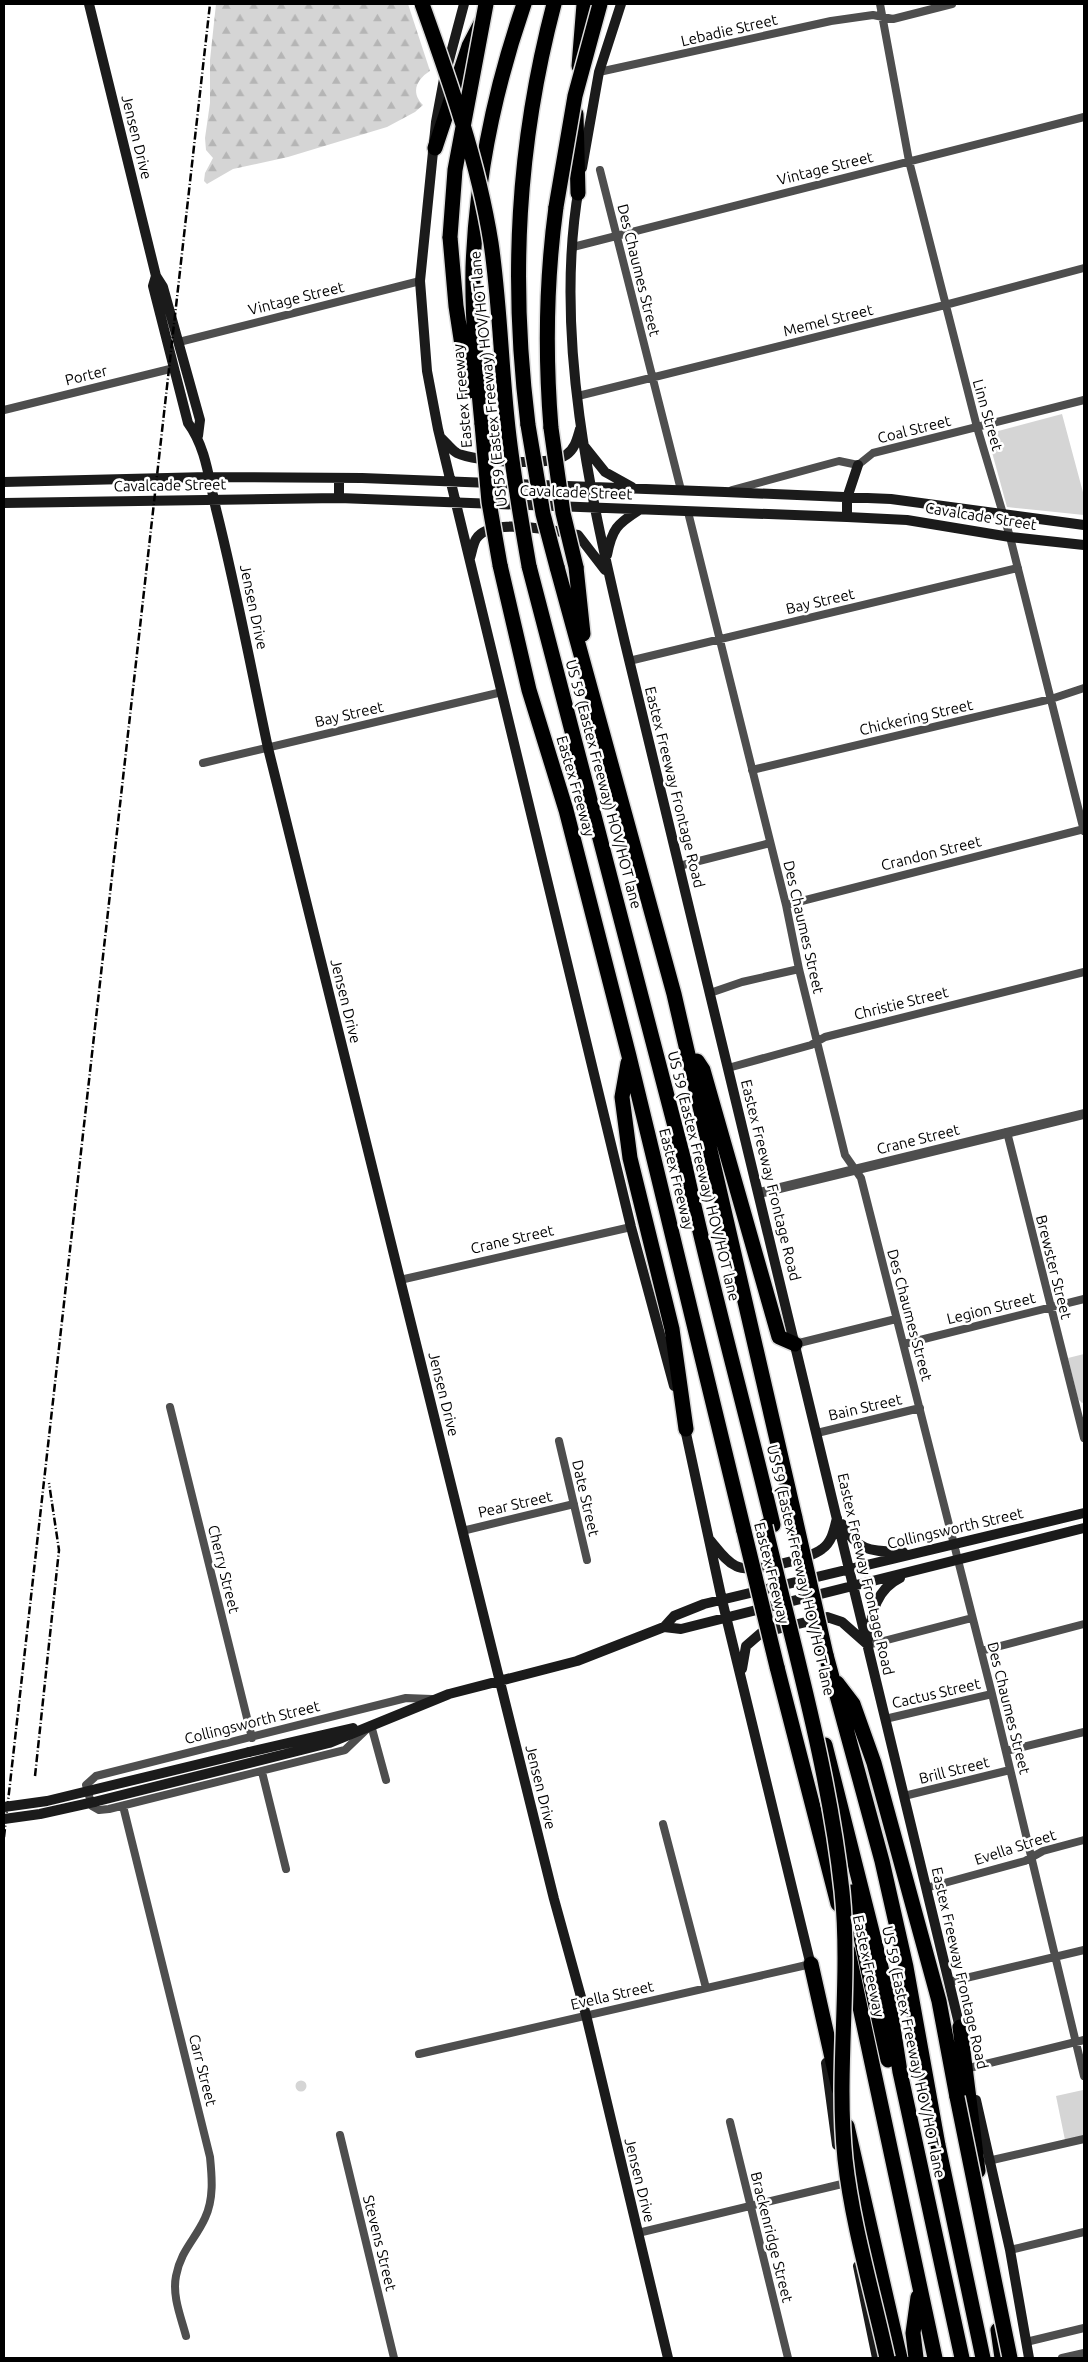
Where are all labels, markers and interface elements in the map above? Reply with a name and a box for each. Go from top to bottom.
street label: Lebadie Street [679,11,779,49]
street label: Jensen Drive [118,93,156,181]
street label: Vintage Street [775,148,875,188]
street label: Des Chaumes Street [614,202,664,338]
street label: US 59 (Eastex Freeway) HOV/HOT lane [466,250,510,508]
street label: Vintage Street [246,278,346,318]
street label: Memel Street [781,301,875,339]
street label: Eastex Freeway [449,343,475,449]
street label: Porter [63,361,109,388]
street label: Linn Street [970,377,1006,453]
street label: Coal Street [876,412,952,446]
street label: Cavalcade Street [113,476,227,494]
street label: Cavalcade Street [519,482,633,502]
street label: Cavalcade Street [924,499,1038,533]
street label: Jensen Drive [237,563,271,651]
street label: Bay Street [784,585,856,617]
street label: US 59 (Eastex Freeway) HOV/HOT lane [562,657,646,911]
street label: Eastex Freeway Frontage Road [642,685,708,889]
street label: Chickering Street [858,696,974,738]
street label: Bay Street [313,698,385,730]
street label: Eastex Freeway [553,733,599,839]
street label: Crandon Street [879,832,983,874]
street label: Des Chaumes Street [780,859,828,995]
street label: Jensen Drive [327,957,365,1045]
street label: Christie Street [852,983,950,1023]
street label: US 59 (Eastex Freeway) HOV/HOT lane [664,1049,744,1303]
street label: Eastex Freeway Frontage Road [738,1078,804,1282]
street label: Crane Street [875,1120,961,1157]
street label: Eastex Freeway [656,1126,698,1232]
street label: Brewster Street [1033,1213,1075,1321]
street label: Crane Street [469,1221,555,1257]
street label: Des Chaumes Street [884,1247,936,1383]
street label: Legion Street [945,1289,1037,1327]
street label: Jensen Drive [425,1350,463,1438]
street label: Bain Street [827,1390,903,1424]
street label: US 59 (Eastex Freeway) HOV/HOT lane [763,1443,839,1697]
street label: Date Street [569,1458,603,1538]
street label: Eastex Freeway Frontage Road [834,1471,898,1677]
street label: Pear Street [476,1487,554,1521]
street label: Collingsworth Street [885,1504,1025,1552]
street label: Eastex Freeway [751,1520,793,1626]
street label: Cherry Street [205,1523,243,1615]
street label: Des Chaumes Street [984,1640,1034,1776]
street label: Cactus Street [890,1675,982,1711]
street label: Collingsworth Street [182,1697,322,1747]
street label: Jensen Drive [522,1743,560,1831]
street label: Brill Street [917,1753,991,1787]
street label: Evella Street [972,1826,1058,1868]
street label: Eastex Freeway Frontage Road [928,1865,992,2071]
street label: Eastex Freeway [850,1913,888,2019]
street label: US 59 (Eastex Freeway) HOV/HOT lane [879,1924,949,2180]
street label: Evella Street [569,1977,655,2013]
street label: Carr Street [186,2032,220,2108]
street label: Jensen Drive [621,2136,659,2224]
street label: Brackenridge Street [747,2170,797,2304]
street label: Stevens Street [360,2193,400,2293]

